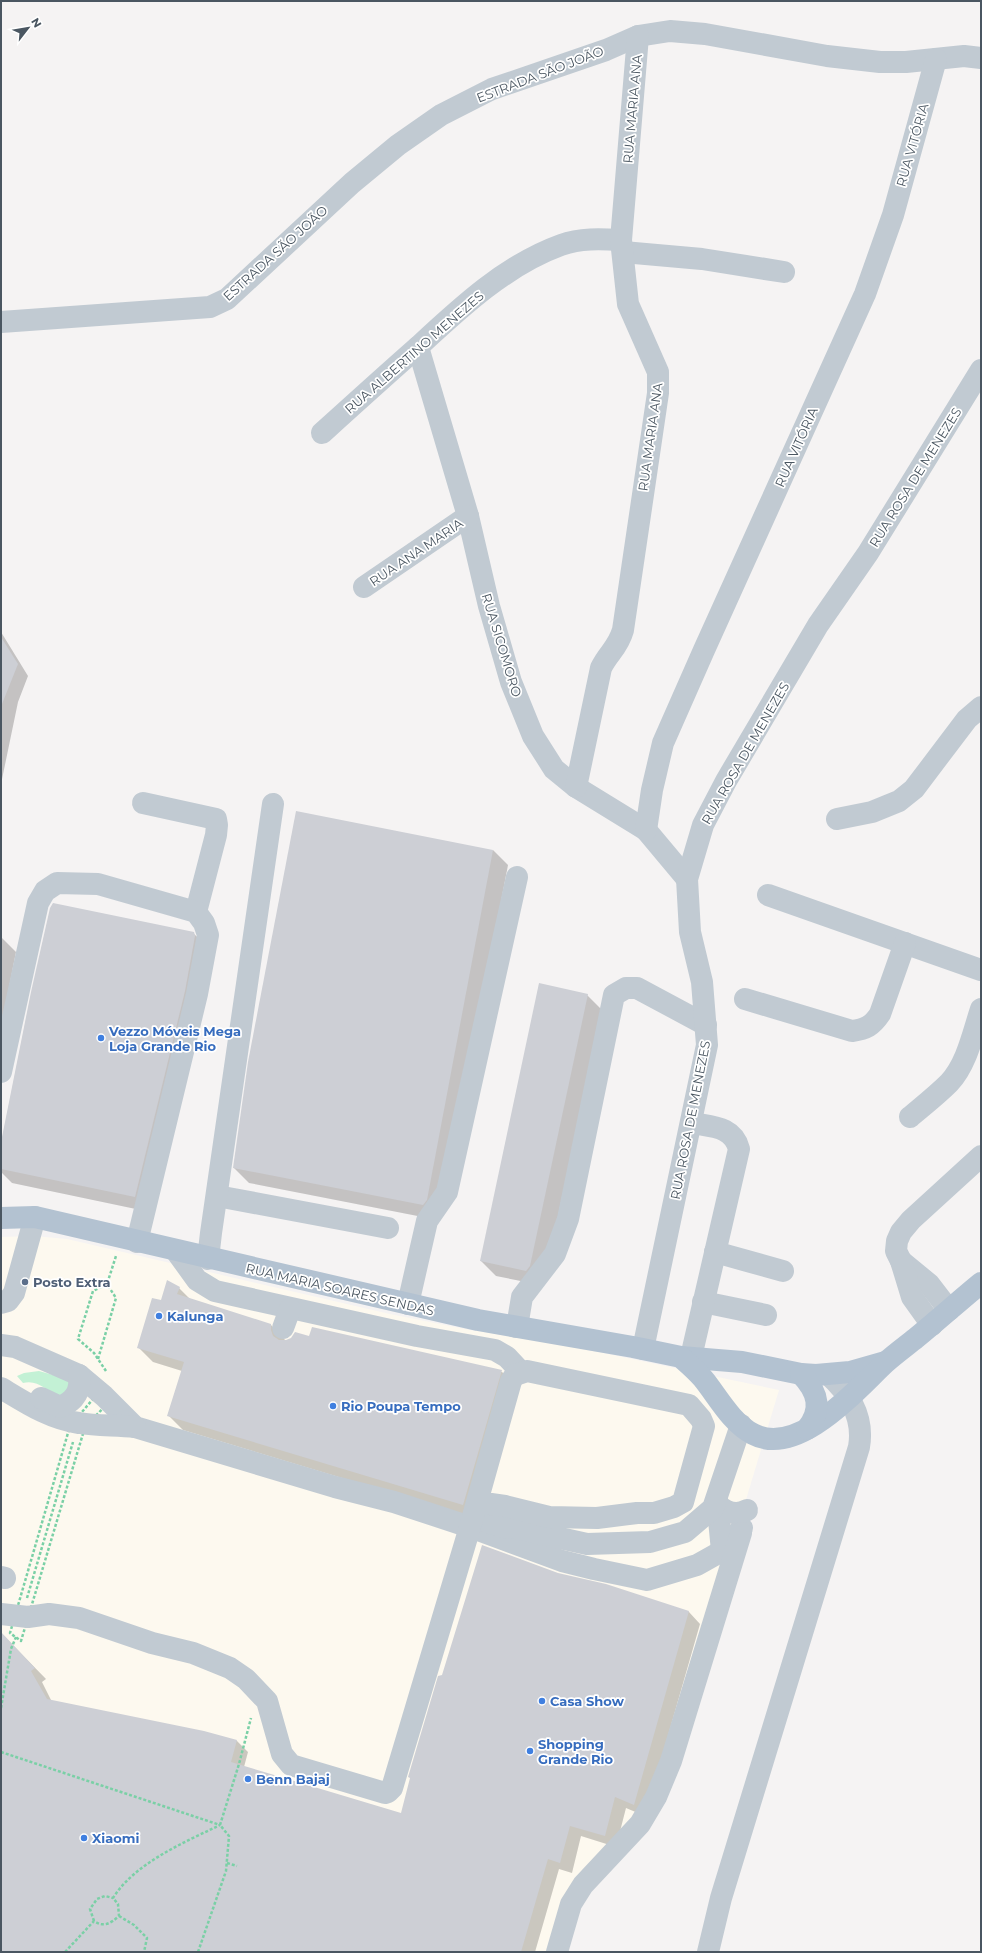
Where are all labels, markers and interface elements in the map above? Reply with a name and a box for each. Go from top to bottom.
north arrow [8,8,48,48]
text: N [28,15,45,30]
street label: ESTRADA SÃO JOÃO [474,42,606,106]
street label: RUA MARIA ANA [619,53,645,164]
street label: RUA VITÓRIA [892,101,932,189]
street label: ESTRADA SÃO JOÃO [219,202,331,304]
street label: RUA ALBERTINO MENEZES [341,287,487,417]
street label: RUA MARIA ANA [634,381,666,492]
street label: RUA VITÓRIA [771,404,821,490]
street label: RUA ROSA DE MENEZES [865,404,965,550]
street label: RUA ANA MARIA [366,514,466,589]
street label: RUA SICOMORO [479,591,525,699]
street label: RUA ROSA DE MENEZES [698,679,792,827]
place label: Vezzo Móveis Mega Loja Grande Rio [108,1023,241,1054]
marker: Vezzo Móveis Mega Loja Grande Rio [96,1033,106,1043]
street label: RUA ROSA DE MENEZES [667,1039,713,1201]
street label: RUA MARIA SOARES SENDAS [244,1260,436,1318]
place label: Posto Extra [33,1274,111,1290]
marker: Posto Extra [20,1277,30,1287]
place label: Kalunga [167,1308,224,1324]
marker: Kalunga [154,1311,164,1321]
place label: Rio Poupa Tempo [341,1398,461,1414]
marker: Rio Poupa Tempo [328,1401,338,1411]
place label: Casa Show [550,1693,625,1709]
marker: Casa Show [537,1696,547,1706]
place label: Shopping Grande Rio [538,1736,614,1767]
marker: Shopping Grande Rio [525,1746,535,1756]
place label: Benn Bajaj [256,1771,330,1787]
marker: Benn Bajaj [243,1774,253,1784]
place label: Xiaomi [92,1830,139,1846]
marker: Xiaomi [79,1833,89,1843]

